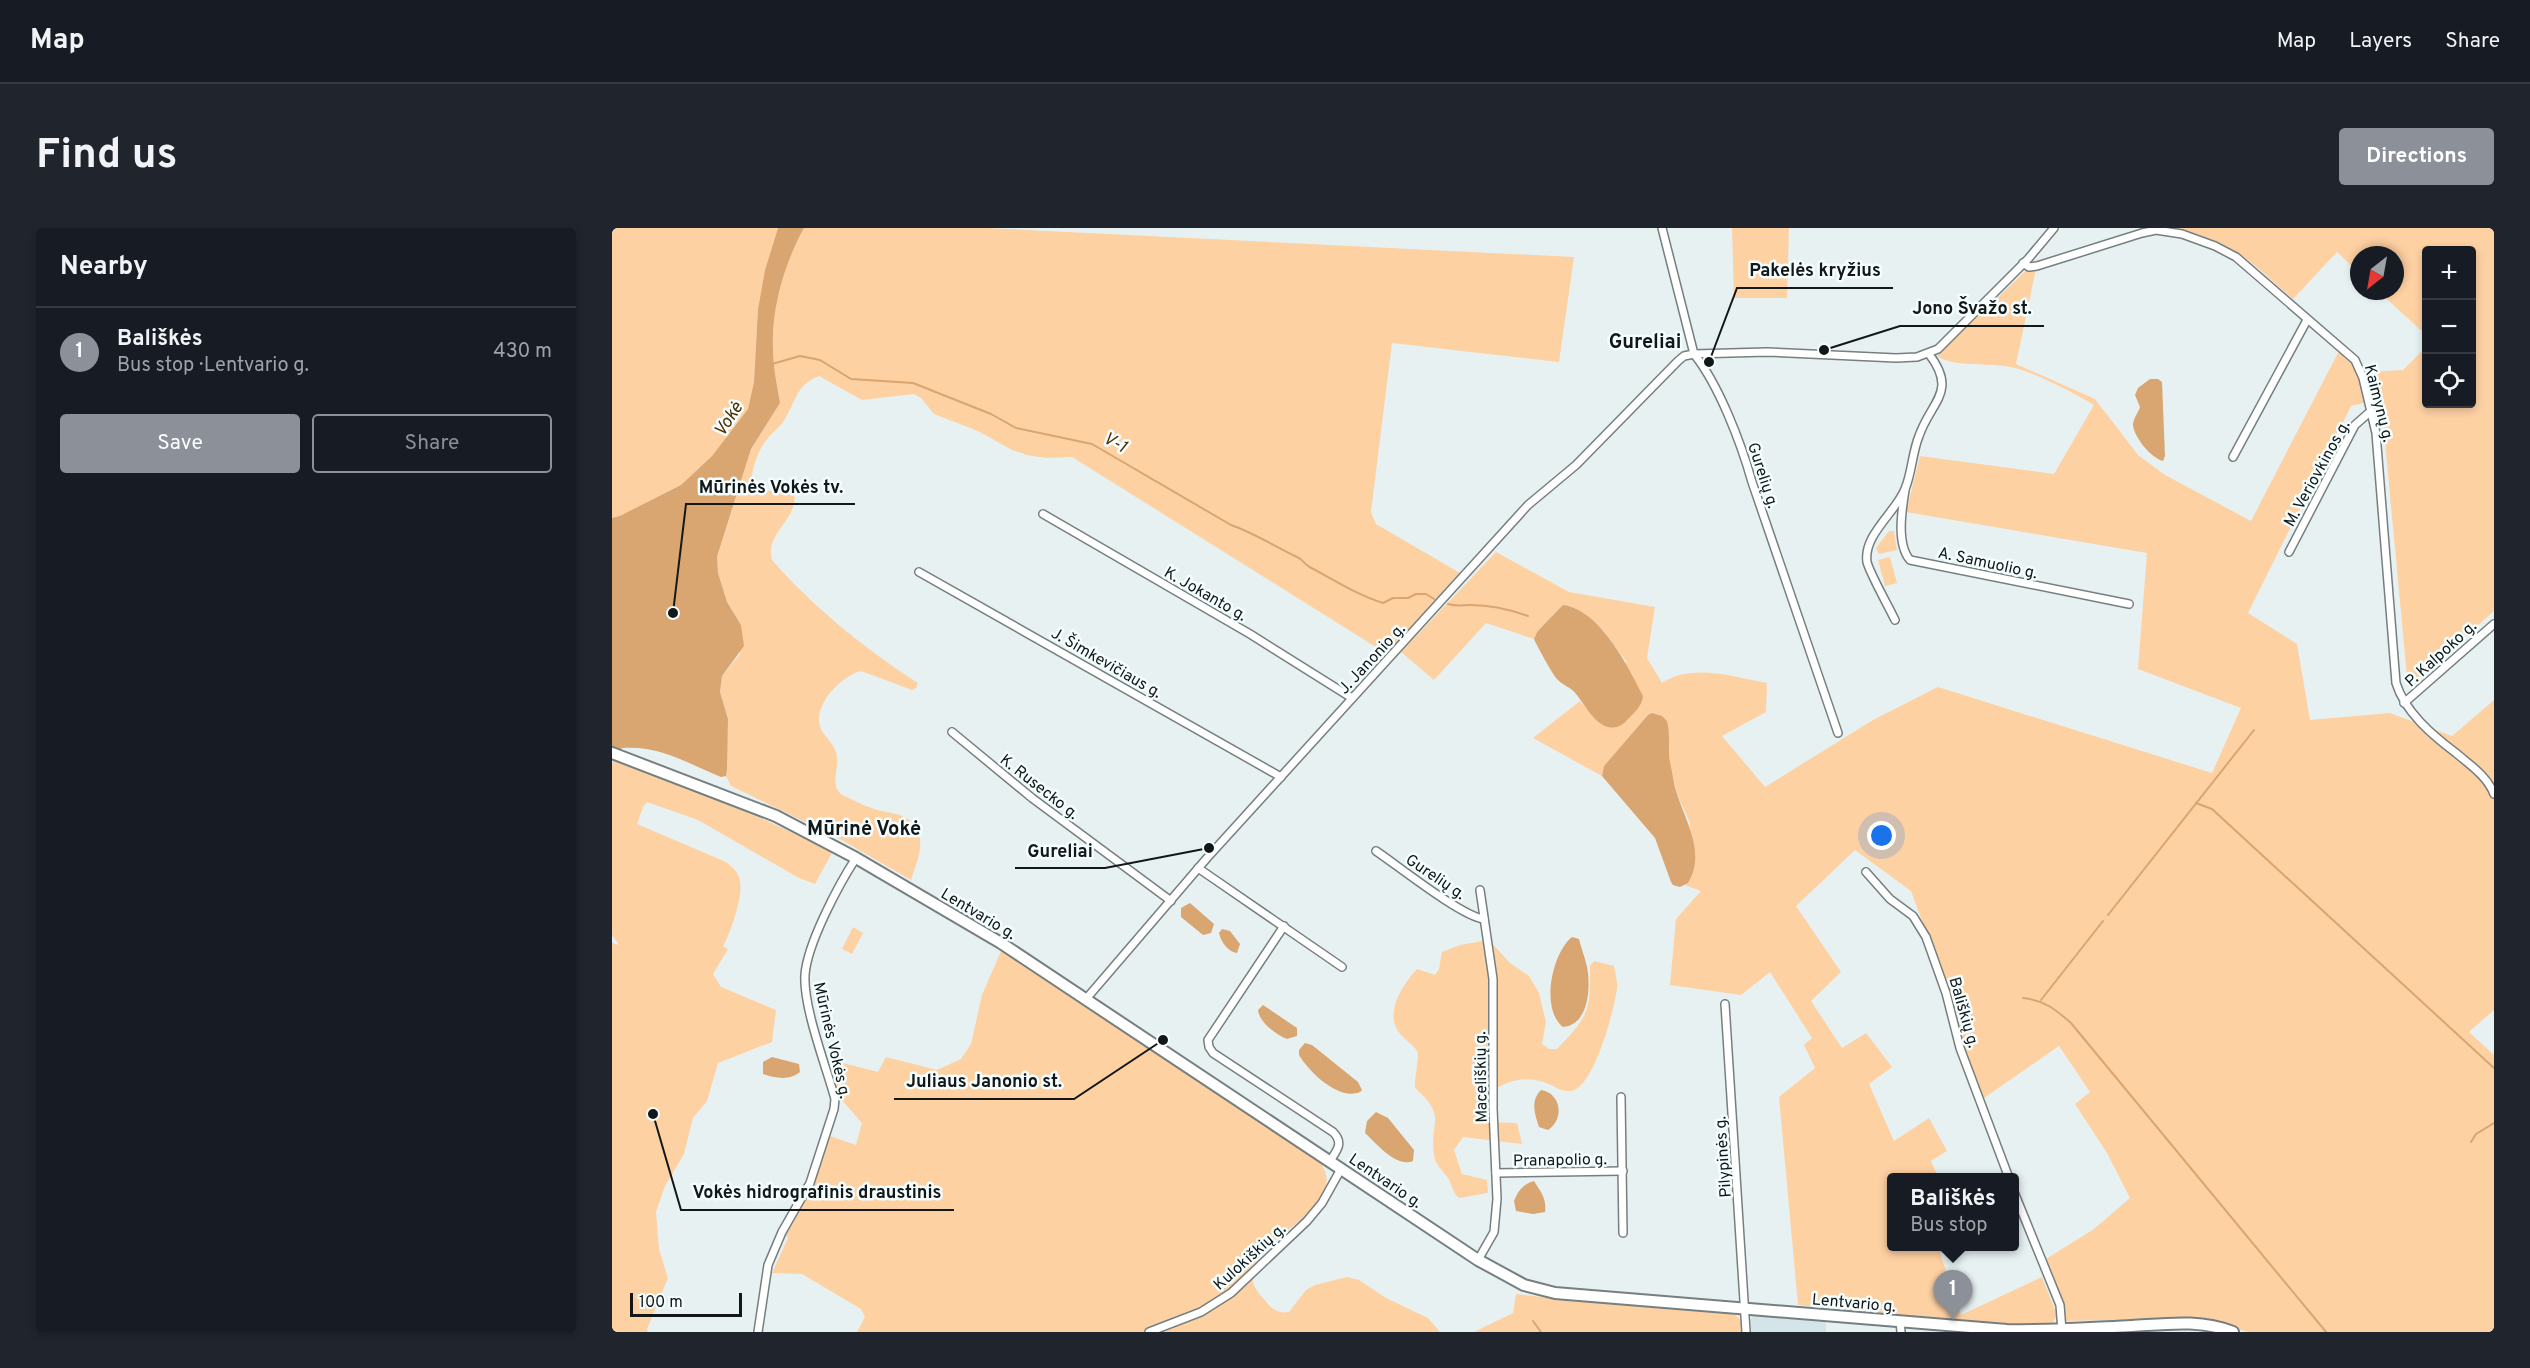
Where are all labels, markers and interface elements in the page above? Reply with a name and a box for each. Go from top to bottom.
text: Map [30,23,85,59]
text: Map [2277,28,2316,55]
text: Layers [2349,28,2412,55]
text: Share [2445,28,2500,55]
button: Directions [2339,128,2494,185]
text: Find us [36,130,177,183]
north arrow [2350,246,2404,300]
map controls [2422,246,2476,408]
button: + [2422,246,2476,300]
text: Nearby [60,251,148,284]
callout: Pakelės kryžius [1737,252,1893,288]
text: Pakelės kryžius [1749,260,1881,283]
callout: Jono Švažo st. [1900,290,2044,326]
text: Jono Švažo st. [1912,296,2032,321]
button: − [2422,300,2476,354]
text: Bališkės [117,326,202,353]
district label: Gureliai [1609,330,1681,356]
text: 1 [76,339,84,365]
text: 430 m [493,339,552,365]
text: Bus stop · Lentvario g. [117,353,309,379]
button: locate [2422,354,2476,408]
street label: Kaimynų g. [2359,363,2397,444]
water label: Vokė [709,397,749,442]
button: Save [60,414,300,473]
button: Share [312,414,552,473]
street label: M. Veriovkinos g. [2280,417,2355,531]
water label: V-1 [1098,428,1131,460]
street label: Gurelių g. [1742,440,1782,511]
callout: Mūrinės Vokės tv. [686,468,855,504]
text: Mūrinės Vokės tv. [699,477,843,500]
street label: A. Samuolio g. [1936,544,2039,584]
street label: K. Jokanto g. [1160,563,1250,626]
street label: P. Kalpoko g. [2401,617,2481,692]
street label: J. Janonio g. [1335,620,1410,699]
street label: J. Šimkevičiaus g. [1047,622,1166,704]
street label: K. Rusecko g. [995,751,1082,825]
district label: Mūrinė Vokė [807,817,921,843]
your location [1867,821,1896,850]
callout: Gureliai [1015,832,1105,868]
text: Gureliai [1027,841,1093,864]
street label: Gurelių g. [1401,850,1469,905]
street label: Lentvario g. [937,884,1019,945]
street label: Bališkių g. [1943,975,1983,1050]
street label: Mūrinės Vokės g. [808,980,854,1101]
street label: Maceliškių g. [1471,1031,1493,1123]
callout: Juliaus Janonio st. [894,1063,1074,1099]
text: Juliaus Janonio st. [906,1071,1062,1094]
street label: Pilypinės g. [1711,1115,1737,1198]
street label: Lentvario g. [1344,1150,1425,1213]
street label: Pranapolio g. [1513,1150,1607,1172]
popup [1887,1173,2019,1251]
callout: Vokės hidrografinis draustinis [681,1174,954,1210]
text: Vokės hidrografinis draustinis [693,1182,941,1205]
text: Bališkės [1910,1186,1996,1213]
text: Bus stop [1910,1213,1988,1239]
street label: Kulokiškių g. [1210,1220,1291,1295]
pin: 1 [1934,1270,1972,1320]
scale bar [630,1290,742,1318]
street label: Lentvario g. [1811,1290,1897,1318]
text: 100 m [639,1293,683,1313]

